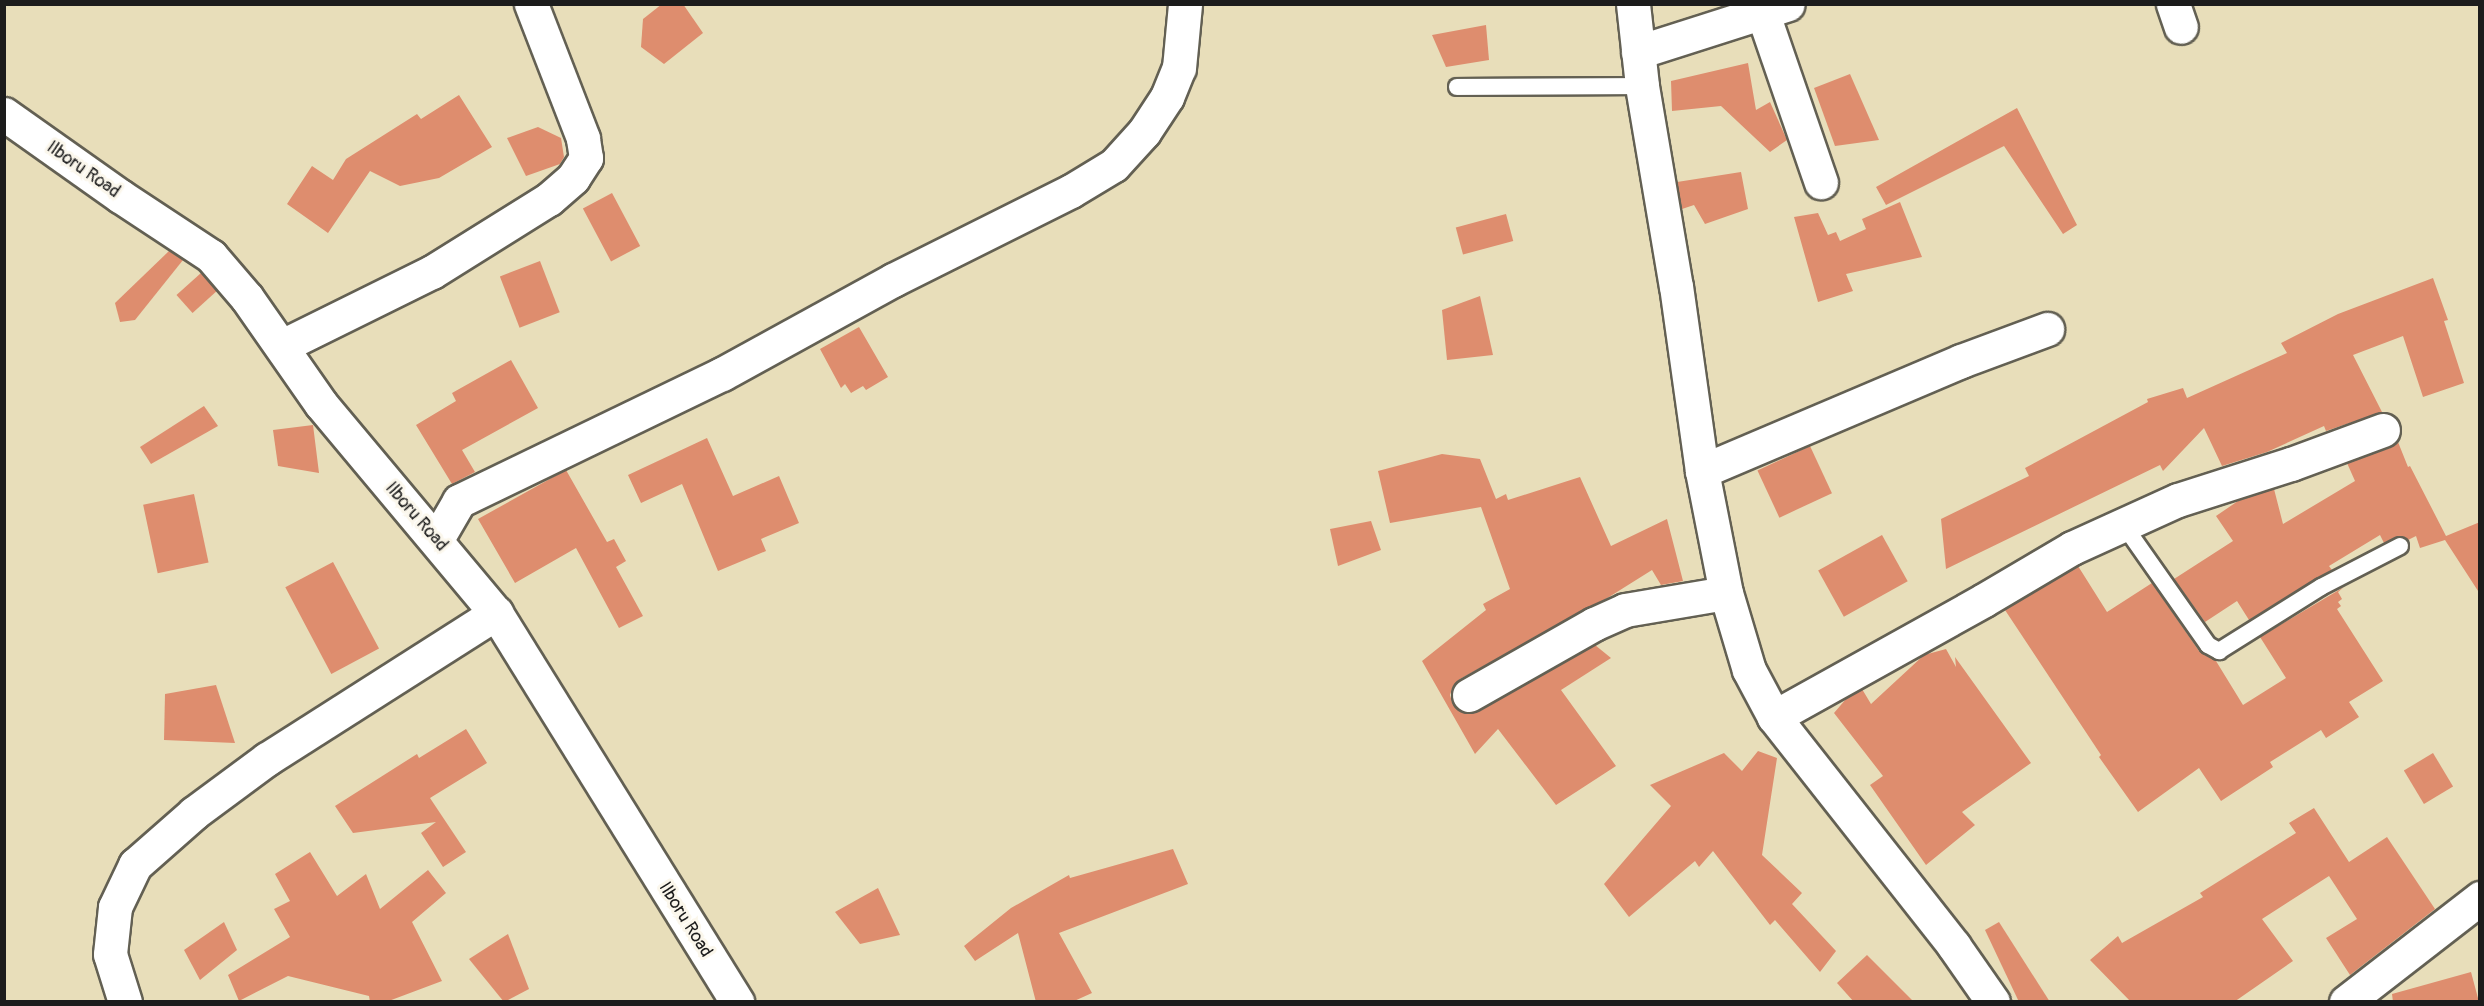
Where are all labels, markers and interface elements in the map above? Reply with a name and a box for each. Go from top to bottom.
street label: Ilboru Road [42,137,124,203]
street label: Ilboru Road [380,478,452,556]
street label: Ilboru Road [653,878,717,962]

